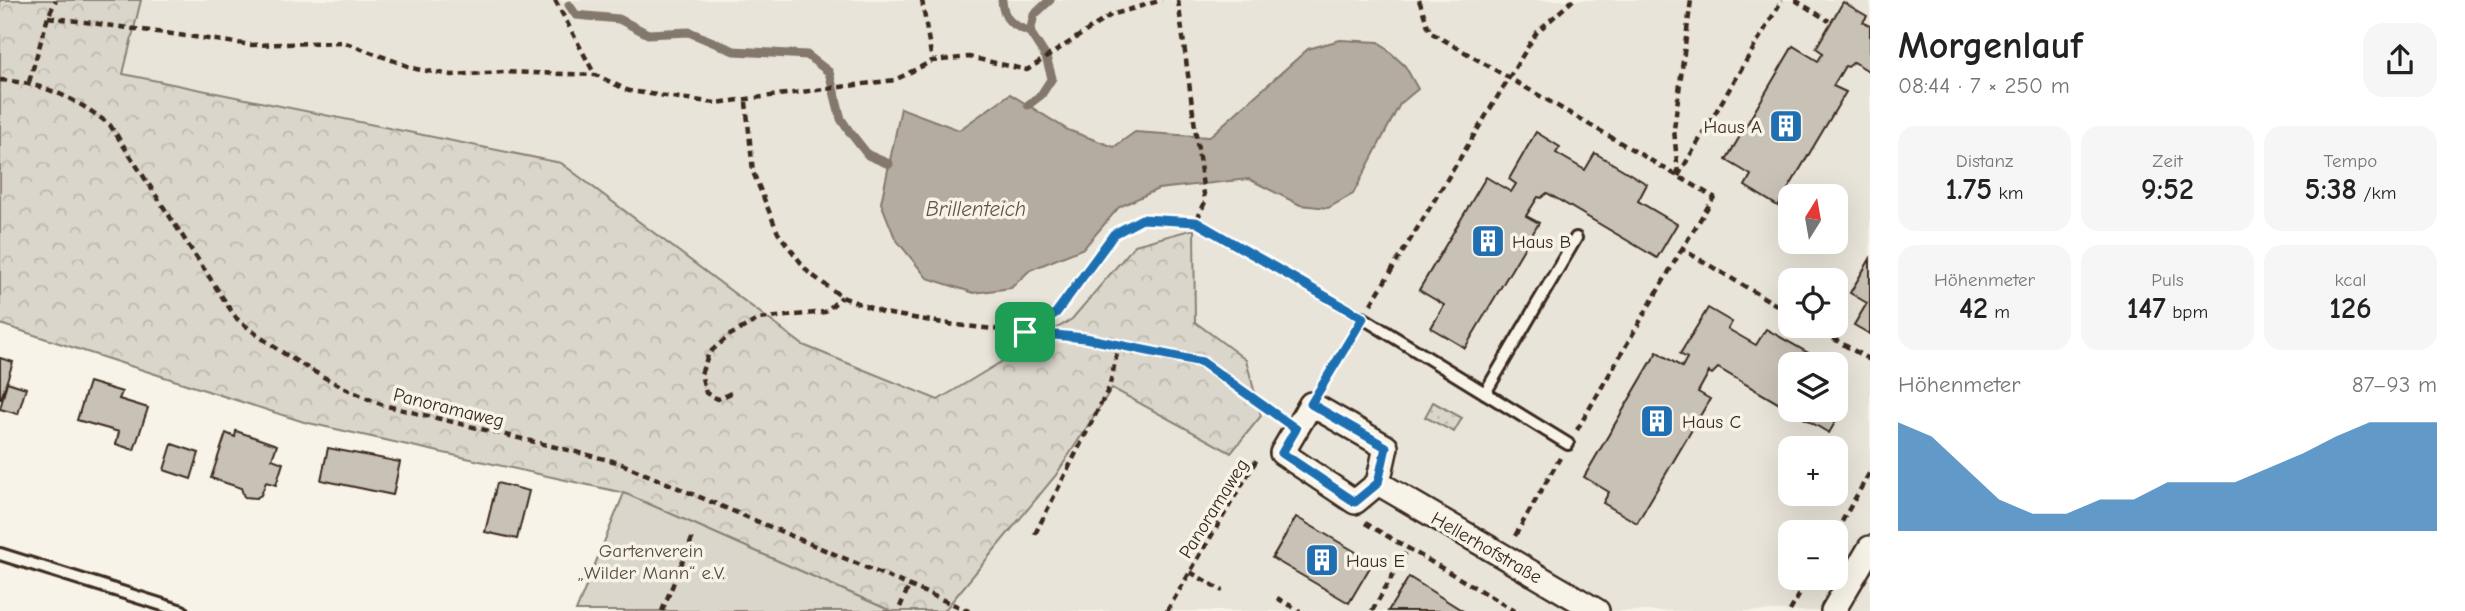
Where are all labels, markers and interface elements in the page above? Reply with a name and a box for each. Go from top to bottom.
button: share [2363,23,2437,97]
text: Morgenlauf [1898,24,2083,68]
text: 08:44 · 7 × 250 m [1898,72,2070,99]
building icon: Haus A [1767,107,1805,145]
place label: Haus A [1703,116,1762,138]
text: Distanz [1956,150,2013,172]
text: Zeit [2152,150,2183,172]
text: Tempo [2324,150,2377,172]
text: 1.75 [1946,172,1992,207]
text: 9:52 [2141,172,2194,207]
text: 5:38 [2305,172,2357,207]
text: km [1992,182,2023,204]
text: /km [2357,182,2396,204]
north arrow [1778,184,1848,254]
map controls [1778,184,1848,590]
water label: Brillenteich [926,197,1026,221]
building icon: Haus B [1469,222,1507,260]
place label: Haus B [1512,231,1571,253]
button: locate [1778,268,1848,338]
text: Höhenmeter [1934,269,2035,291]
text: Puls [2151,269,2184,291]
text: kcal [2335,269,2366,291]
text: 42 [1959,291,1988,326]
text: 147 [2127,291,2166,326]
text: 126 [2329,291,2372,326]
text: m [1988,301,2010,323]
text: bpm [2166,301,2208,323]
pin [995,302,1055,362]
icon: arrive [1006,313,1044,351]
button: layers [1778,352,1848,422]
text: Höhenmeter [1898,371,2020,398]
text: 87–93 m [2352,371,2437,398]
street label: Panoramaweg [391,384,506,432]
building icon: Haus C [1638,402,1676,440]
place label: Haus C [1682,411,1742,433]
button: + [1778,436,1848,506]
street label: Panoramaweg [1174,455,1253,562]
street label: Hellerhofstraße [1427,507,1546,588]
button: − [1778,520,1848,590]
park label: Gartenverein „Wilder Mann“ e.V. [577,540,725,584]
building icon: Haus E [1303,541,1341,579]
place label: Haus E [1346,550,1405,572]

